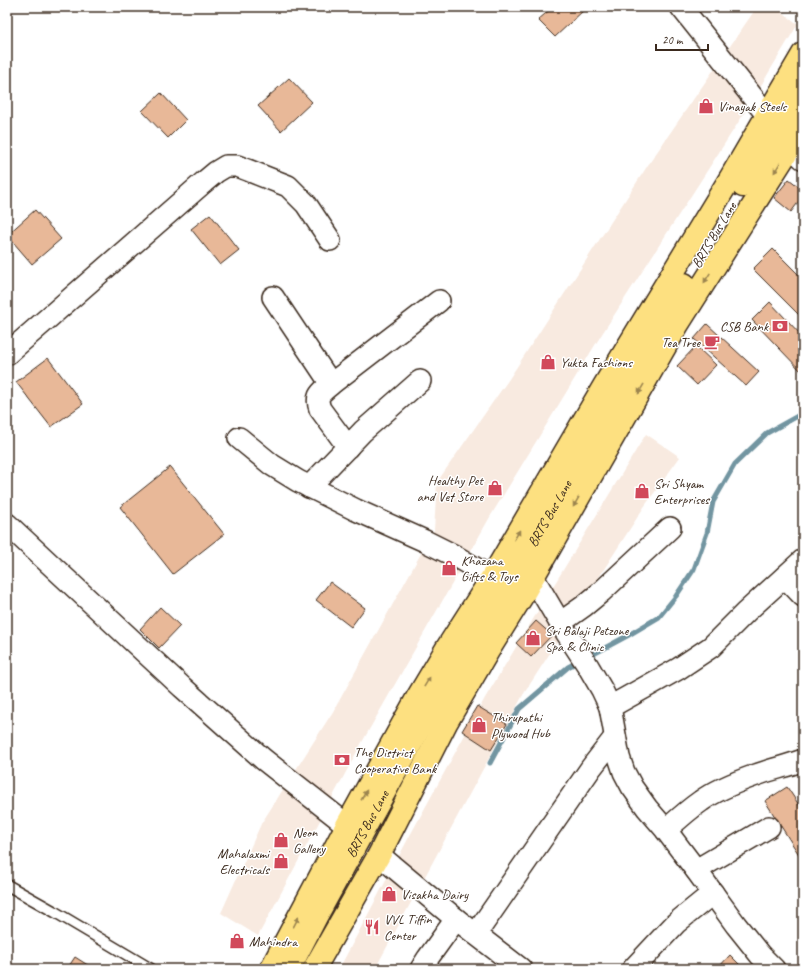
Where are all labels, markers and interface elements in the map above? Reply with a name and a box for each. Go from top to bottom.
scale bar [656,26,708,52]
text: 20 m [662,32,684,48]
shop icon: Vinayak Steels [697,97,715,115]
place label: Vinayak Steels [718,98,788,115]
one-way arrow [773,163,781,173]
street label: BRTS Bus Lane [688,198,741,271]
one-way arrow [704,272,711,283]
bank icon: CSB Bank [771,317,789,335]
place label: CSB Bank [720,318,769,335]
cafe icon: Tea Tree [703,333,721,351]
place label: Tea Tree [661,334,701,351]
shop icon: Yukta Fashions [539,353,557,371]
place label: Yukta Fashions [560,354,633,371]
one-way arrow [637,383,644,395]
place label: Healthy Pet and Vet Store [417,472,484,505]
place label: Sri Shyam Enterprises [654,475,710,508]
street label: BRTS Bus Lane [524,476,576,550]
shop icon: Healthy Pet and Vet Store [486,479,504,497]
shop icon: Sri Shyam Enterprises [633,482,651,500]
one-way arrow [572,496,579,508]
one-way arrow [513,529,520,541]
place label: Khazana Gifts & Toys [461,552,519,585]
shop icon: Khazana Gifts & Toys [440,559,458,577]
place label: Sri Balaji Petzone Spa & Clinic [545,622,630,655]
shop icon: Sri Balaji Petzone Spa & Clinic [524,629,542,647]
one-way arrow [423,677,431,687]
place label: Thirupathi Plywood Hub [491,709,551,742]
shop icon: Thirupathi Plywood Hub [470,716,488,734]
place label: The District Cooperative Bank [354,744,437,777]
bank icon: The District Cooperative Bank [333,751,351,769]
street label: BRTS Bus Lane [342,786,393,860]
one-way arrow [360,789,367,801]
place label: Neon Gallery [293,824,326,857]
shop icon: Neon Gallery [272,831,290,849]
place label: Mahalaxmi Electricals [217,845,271,878]
shop icon: Mahalaxmi Electricals [272,852,290,870]
shop icon: Visakha Dairy [380,885,398,903]
place label: Visakha Dairy [401,886,469,903]
place label: VVL Tiffin Center [384,911,432,944]
one-way arrow [292,917,299,928]
restaurant icon: VVL Tiffin Center [363,918,381,936]
shop icon: Mahindra [228,932,246,950]
place label: Mahindra [249,933,298,950]

